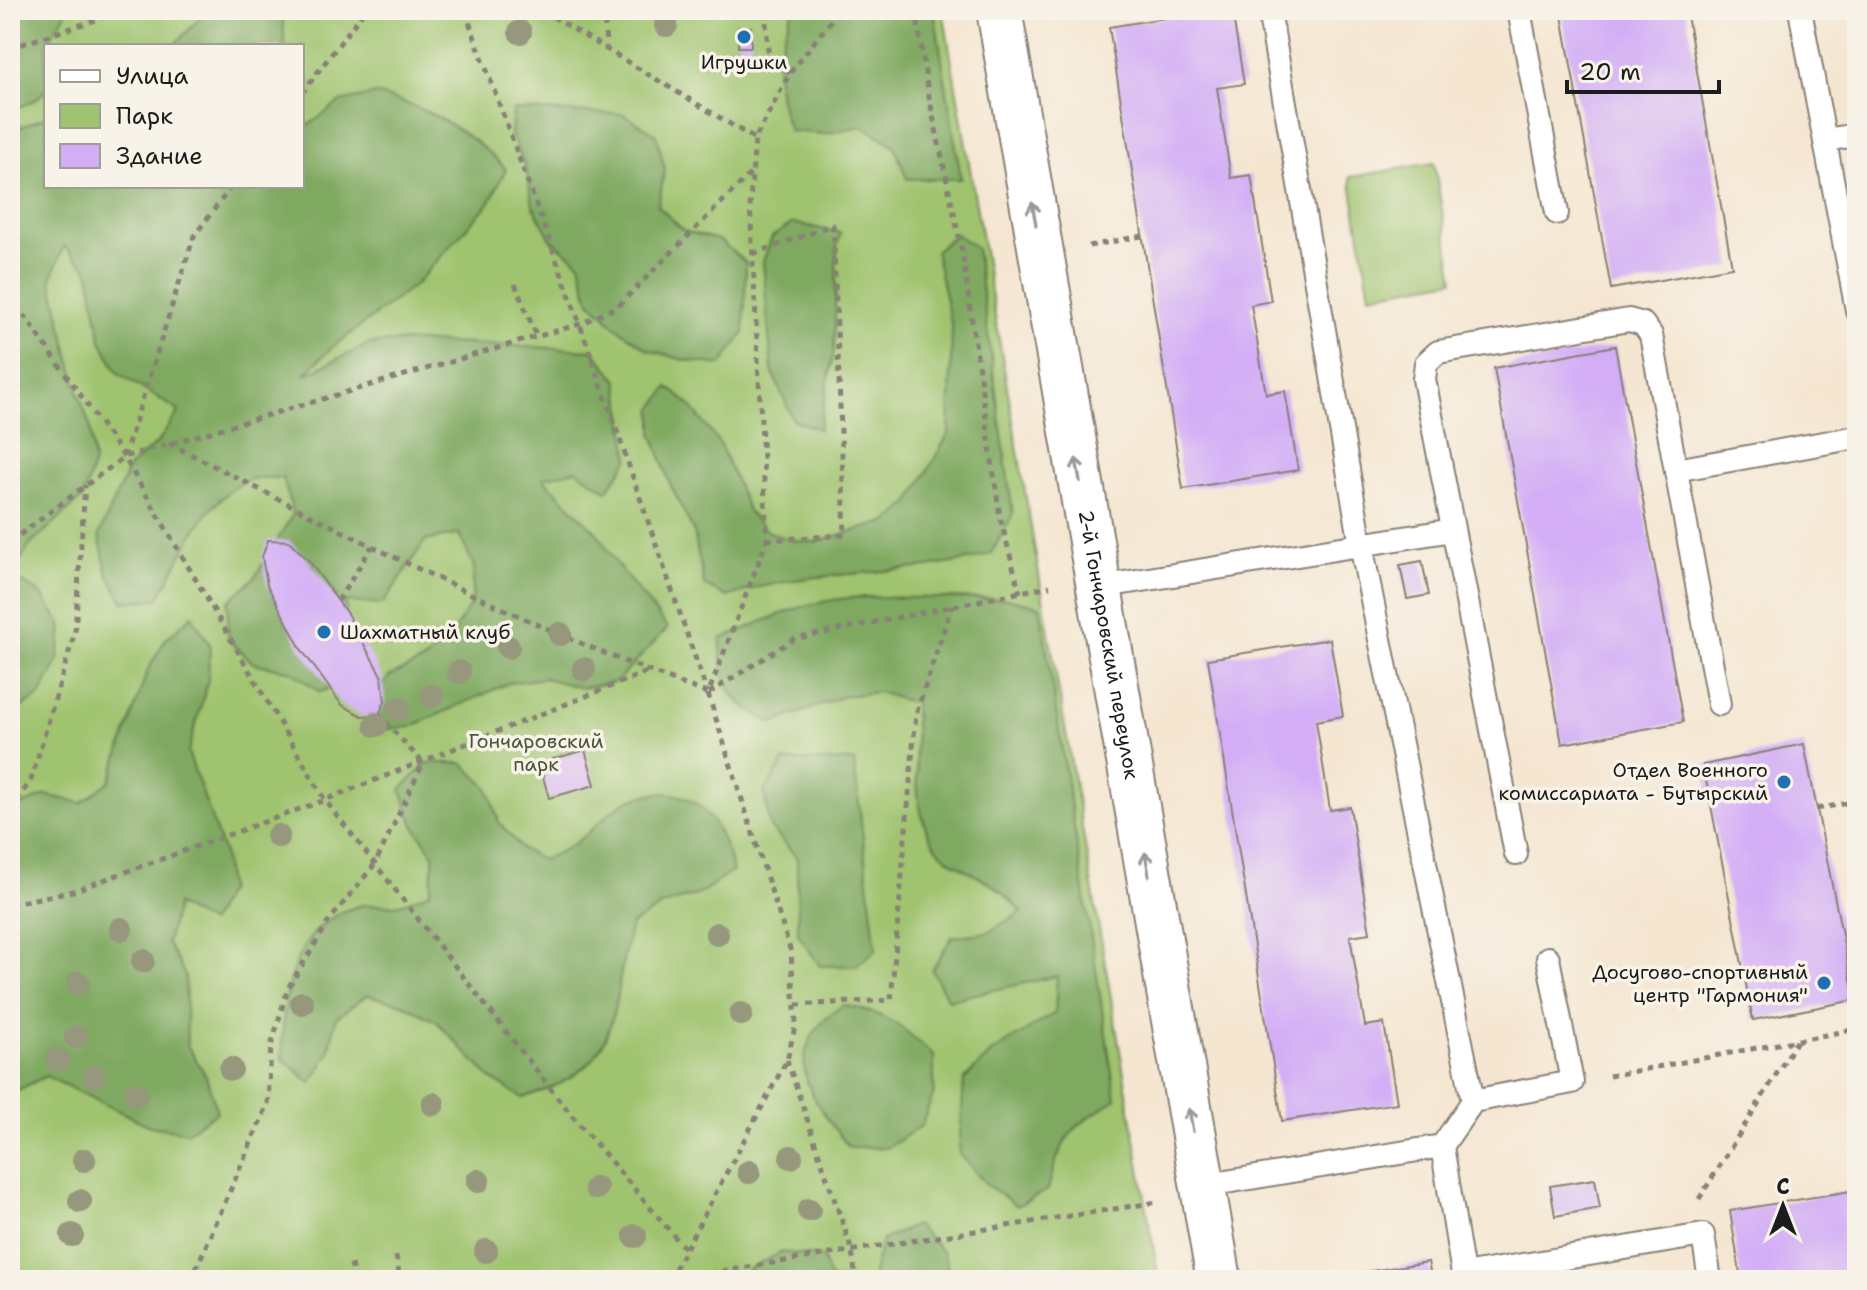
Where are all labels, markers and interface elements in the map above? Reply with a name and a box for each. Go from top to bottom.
marker: Игрушки [735,28,753,46]
legend [44,44,304,188]
scale bar [1567,44,1719,94]
place label: Игрушки [701,49,787,75]
text: 20 m [1579,56,1641,88]
text: Улица [116,60,189,92]
text: Парк [116,100,173,132]
text: Здание [116,140,203,172]
one-way arrow [1026,202,1041,227]
one-way arrow [1070,458,1085,483]
street label: 2-й Гончаровский переулок [1073,508,1145,782]
place label: Шахматный клуб [340,619,510,645]
marker: Шахматный клуб [315,623,333,641]
park label: Гончаровский парк [469,728,603,777]
place label: Отдел Военного комиссариата - Бутырский [1499,757,1768,806]
marker: Отдел Военного комиссариата - Бутырский [1775,773,1793,791]
one-way arrow [1138,852,1153,877]
place label: Досугово-спортивный центр "Гармония" [1592,959,1808,1008]
marker: Досугово-спортивный центр "Гармония" [1815,974,1833,992]
one-way arrow [1183,1108,1198,1134]
north arrow [1743,1166,1823,1246]
text: С [1776,1172,1790,1201]

